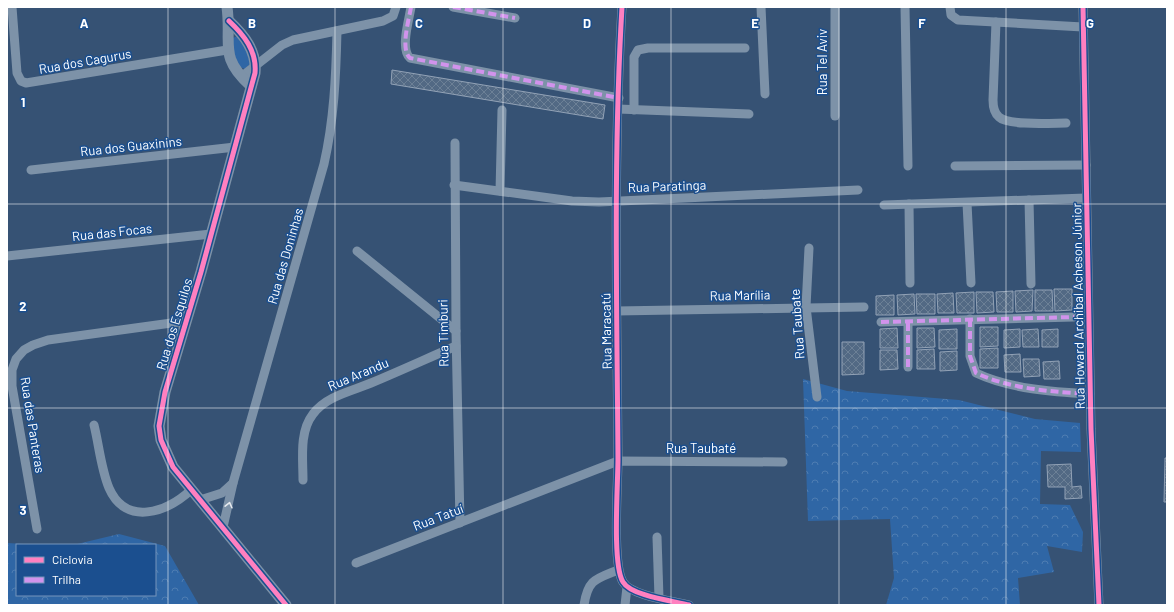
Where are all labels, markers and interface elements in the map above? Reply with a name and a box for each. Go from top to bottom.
text: A [80,15,89,31]
text: B [248,15,256,31]
text: C [415,15,423,31]
text: D [583,15,591,31]
text: E [751,15,759,31]
text: F [918,15,926,31]
text: G [1086,15,1094,31]
street label: Rua Tel Aviv [814,29,830,95]
street label: Rua dos Cagurus [38,45,132,77]
text: 1 [21,94,25,110]
street label: Rua dos Guaxinins [79,133,183,159]
street label: Rua Paratinga [628,177,706,195]
street label: Rua Howard Archibal Acheson Júnior [1068,202,1088,409]
street label: Rua das Doninhas [264,206,306,306]
street label: Rua das Focas [71,220,153,244]
street label: Rua dos Esquilos [152,276,196,372]
street label: Rua Marília [710,286,770,304]
street label: Rua Taubate [787,288,807,360]
street label: Rua Maracatú [597,293,615,369]
text: 2 [19,298,27,314]
street label: Rua Timburi [434,299,452,367]
street label: Rua Arandu [325,354,391,394]
street label: Rua das Panteras [18,376,48,474]
street label: Rua Taubaté [666,440,736,456]
street label: Rua Tatuí [411,500,466,534]
text: 3 [19,502,27,518]
one-way arrow [225,502,233,508]
legend [16,544,156,596]
text: Ciclovia [52,552,93,566]
text: Trilha [52,572,81,586]

